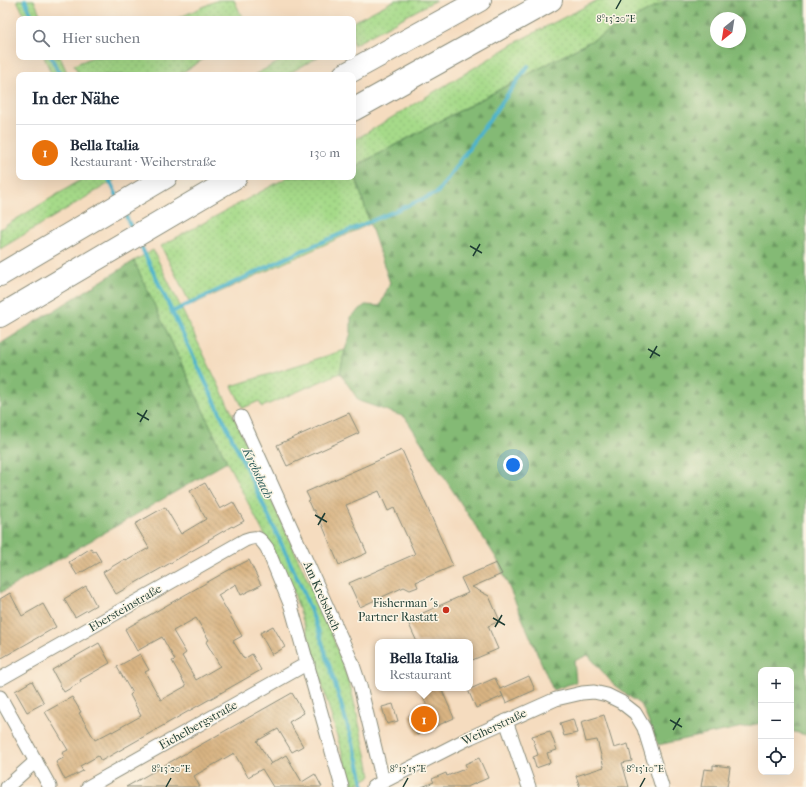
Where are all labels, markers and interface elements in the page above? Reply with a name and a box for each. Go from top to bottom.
north arrow [710,12,746,48]
text: 8°13'20"E [596,13,636,25]
search box [16,16,356,60]
icon: search [30,27,52,49]
text: Hier suchen [62,29,140,47]
text: In der Nähe [32,88,119,108]
text: Bella Italia [70,136,139,154]
text: 1 [43,145,47,160]
text: 130 m [309,145,340,160]
text: Restaurant · Weiherstraße [70,154,216,169]
water label: Krebsbach [239,444,276,501]
your location [503,455,523,475]
street label: Am Krebsbach [300,558,344,633]
street label: Ebersteinstraße [86,581,164,634]
place label: Fisherman´s Partner Rastatt [358,596,439,624]
marker: Fisherman´s Partner Rastatt [441,605,451,615]
popup [375,639,473,691]
text: Bella Italia [389,649,459,667]
text: Restaurant [389,667,452,682]
map controls [758,667,794,775]
button: + [758,667,794,703]
street label: Eichelbergstraße [156,698,240,752]
button: − [758,703,794,739]
pin: 1 [411,704,437,734]
street label: Weiherstraße [458,706,529,749]
button: locate [758,739,794,775]
text: 8°13'20"E [151,763,191,775]
text: 8°13'15"E [390,763,426,775]
text: 8°13'10"E [626,763,664,775]

